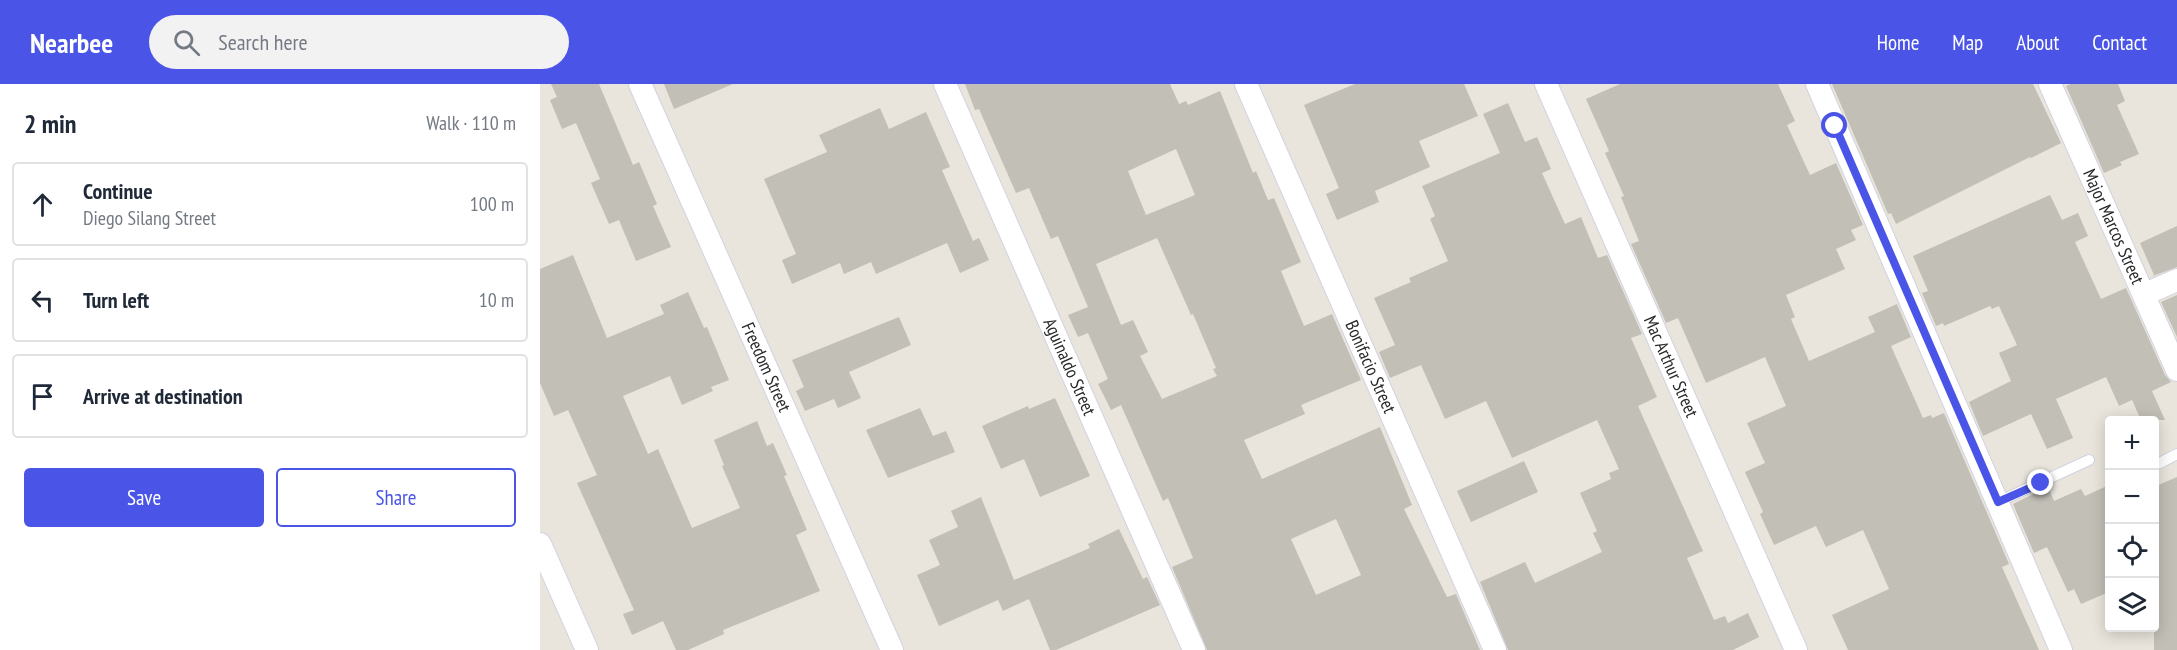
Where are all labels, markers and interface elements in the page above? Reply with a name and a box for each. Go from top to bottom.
search box [149,15,569,69]
text: Nearbee [30,24,113,61]
icon: search [170,26,203,59]
text: Search here [218,28,308,56]
text: Home [1877,29,1919,56]
text: Map [1952,29,1983,56]
text: About [2016,29,2059,56]
text: Contact [2092,29,2147,56]
text: 2 min [24,107,77,140]
text: Walk · 110 m [426,110,516,136]
route start [1821,112,1847,138]
street label: Major Marcos Street [2078,165,2149,288]
text: Continue [83,177,153,205]
icon: ahead [26,188,59,221]
text: 100 m [470,191,514,217]
text: Diego Silang Street [83,205,216,231]
icon: left [26,284,59,317]
text: Turn left [83,286,149,314]
text: 10 m [479,287,514,313]
street label: Mac Arthur Street [1639,312,1704,421]
street label: Aguinaldo Street [1038,314,1101,419]
street label: Bonifacio Street [1340,317,1401,417]
street label: Freedom Street [737,319,796,415]
icon: arrive [26,380,59,413]
text: Arrive at destination [83,382,243,410]
map controls [2105,416,2159,632]
button: + [2105,416,2159,470]
button: Save [24,468,264,527]
button: Share [276,468,516,527]
route end [2027,469,2053,495]
button: − [2105,470,2159,524]
button: locate [2105,524,2159,578]
button: layers [2105,578,2159,632]

